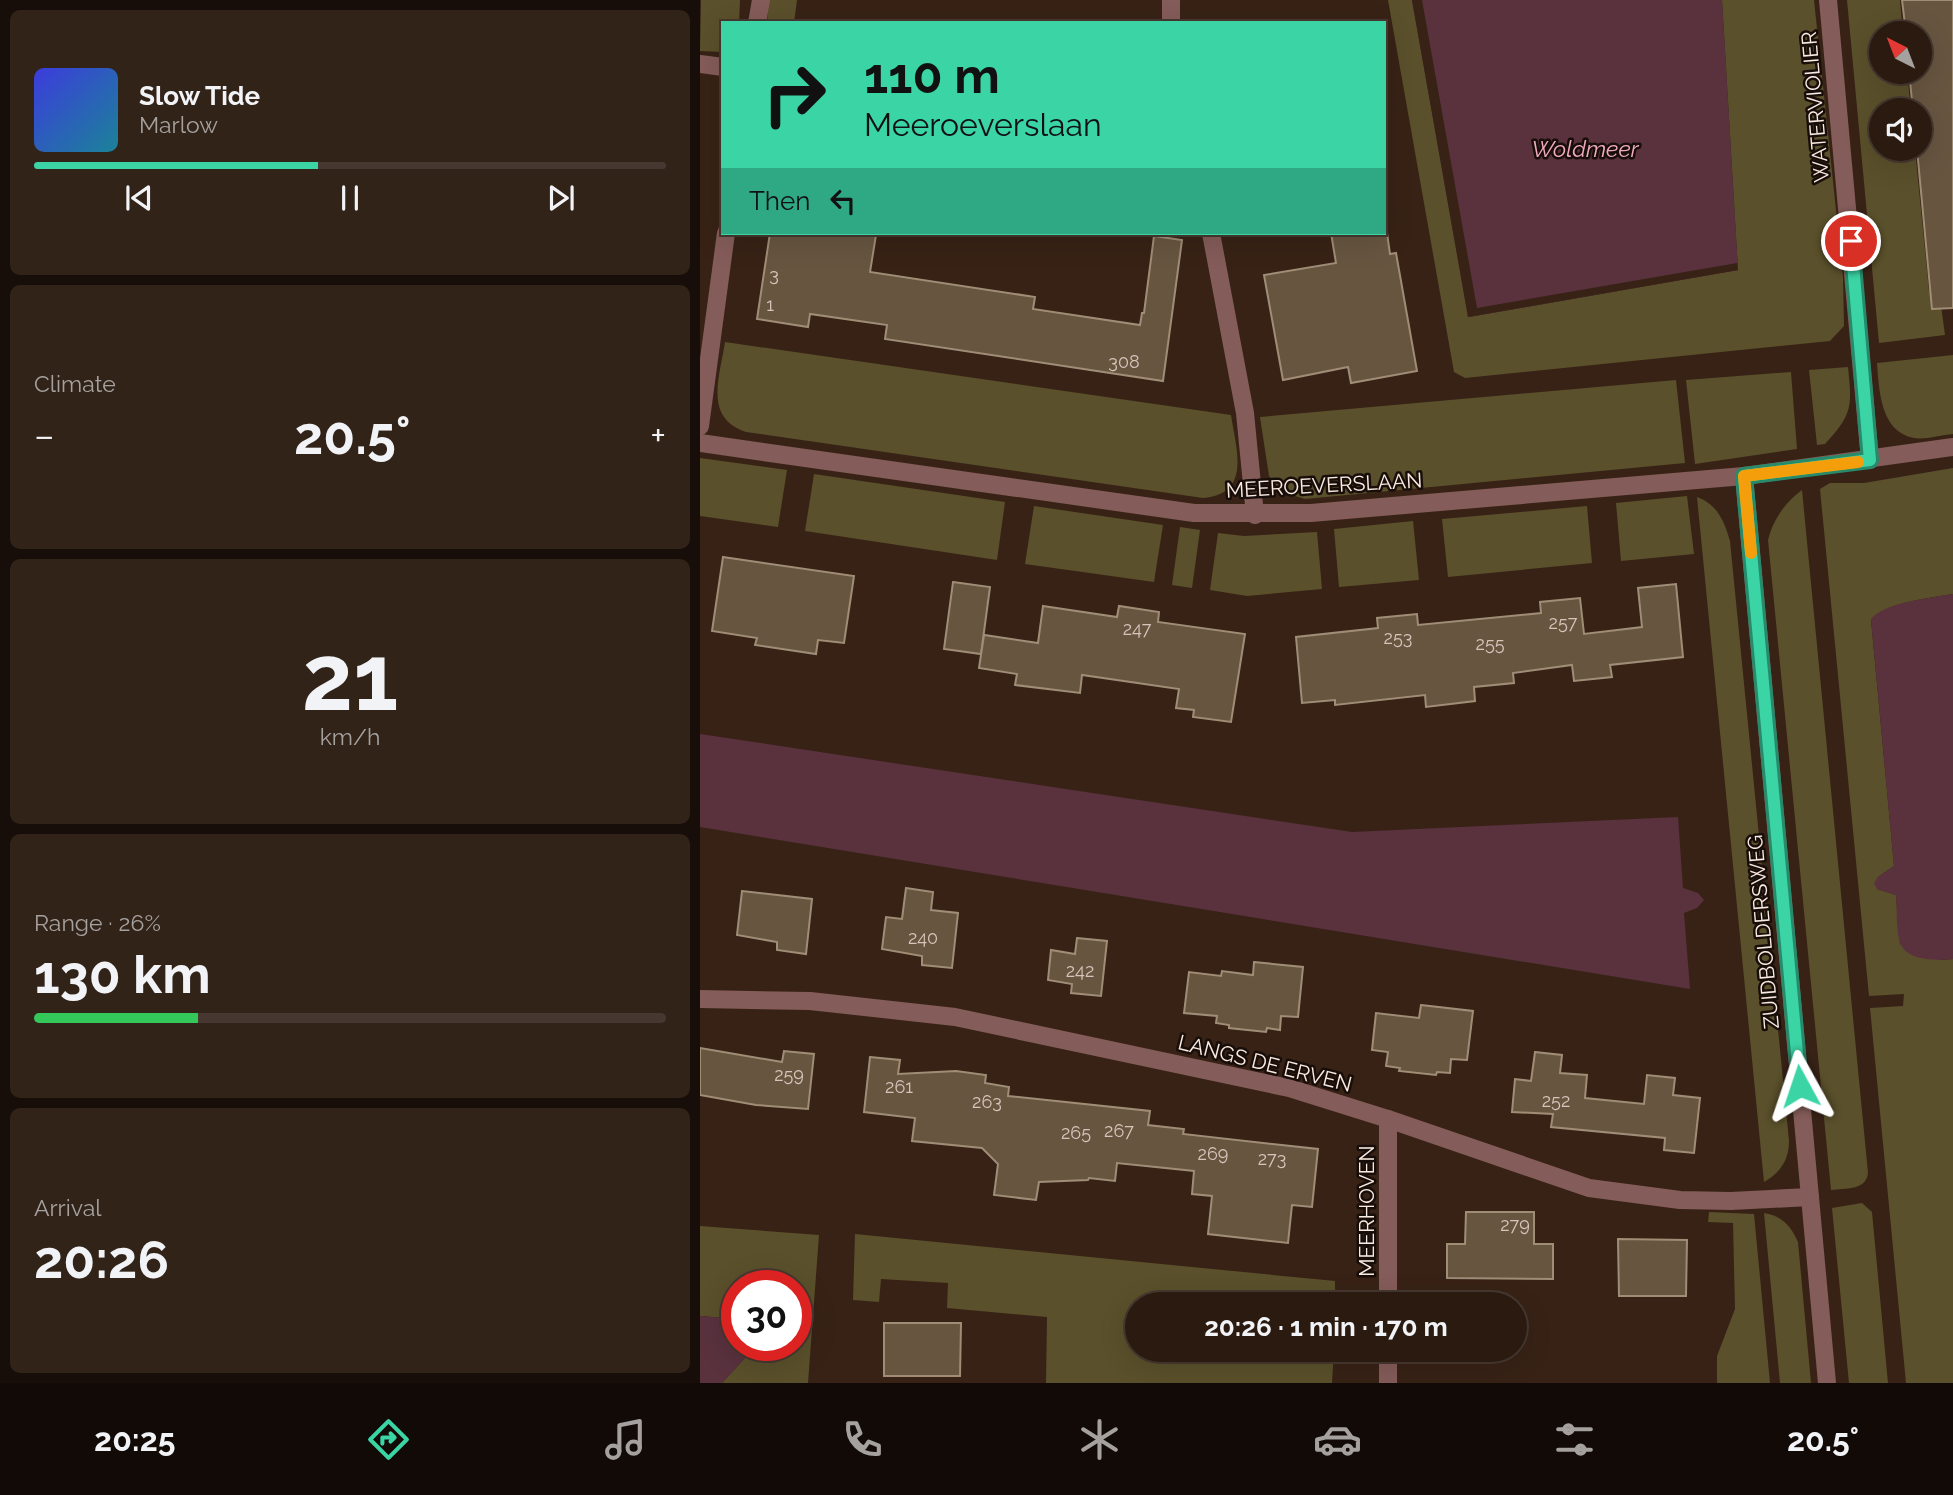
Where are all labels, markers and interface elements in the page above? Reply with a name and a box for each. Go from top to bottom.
north arrow [1869,21,1932,84]
map controls [1869,21,1932,161]
street label: WATERVIOLIER [1796,30,1834,184]
text: 110 m [864,47,1000,104]
icon: right [749,49,840,140]
text: Slow Tide [139,81,260,111]
button: sound [1869,98,1932,161]
text: Meeroeverslaan [864,106,1102,143]
text: Marlow [139,111,218,138]
water label: Woldmeer [1531,135,1640,162]
icon: previous [120,179,158,217]
icon: pause [331,179,369,217]
icon: next [542,179,580,217]
icon: left [824,182,862,220]
text: Then [749,186,810,216]
pin [1821,211,1881,271]
icon: arrive [1832,222,1870,260]
house number: 3 [769,264,779,285]
house number: 1 [766,294,774,315]
house number: 308 [1108,351,1140,372]
text: Climate [34,370,116,397]
text: 20.5° [294,405,411,466]
text: − [34,413,54,458]
text: + [650,413,666,458]
street label: MEEROEVERSLAAN [1225,467,1423,503]
house number: 257 [1549,612,1578,633]
house number: 247 [1123,618,1152,639]
text: 21 [302,624,398,731]
house number: 253 [1384,627,1412,648]
house number: 255 [1476,633,1505,654]
text: km/h [320,723,380,750]
street label: ZUIDBOLDERSWEG [1742,834,1784,1030]
text: Range · 26% [34,909,161,936]
house number: 240 [908,927,938,948]
text: 130 km [34,944,211,1005]
house number: 242 [1066,960,1094,981]
street label: LANGS DE ERVEN [1175,1029,1355,1097]
position arrow [1763,1049,1837,1123]
house number: 259 [774,1064,804,1085]
house number: 261 [885,1076,913,1097]
house number: 252 [1542,1090,1570,1111]
house number: 263 [972,1091,1002,1112]
house number: 267 [1104,1120,1134,1141]
house number: 265 [1061,1122,1091,1143]
house number: 269 [1198,1143,1228,1164]
street label: MEERHOVEN [1354,1145,1379,1277]
house number: 273 [1258,1148,1286,1169]
text: Arrival [34,1194,101,1221]
house number: 279 [1500,1214,1530,1235]
text: 20:26 [34,1229,169,1290]
speed limit sign: 30 [721,1270,812,1361]
text: 20:26 · 1 min · 170 m [1204,1312,1448,1342]
icon: directions [364,1415,413,1464]
icon: music [601,1415,650,1464]
icon: phone [838,1415,887,1464]
icon: climate [1075,1415,1124,1464]
icon: car [1313,1415,1362,1464]
icon: filters [1550,1415,1599,1464]
text: 20:25 [94,1421,176,1458]
text: 20.5° [1787,1421,1859,1458]

